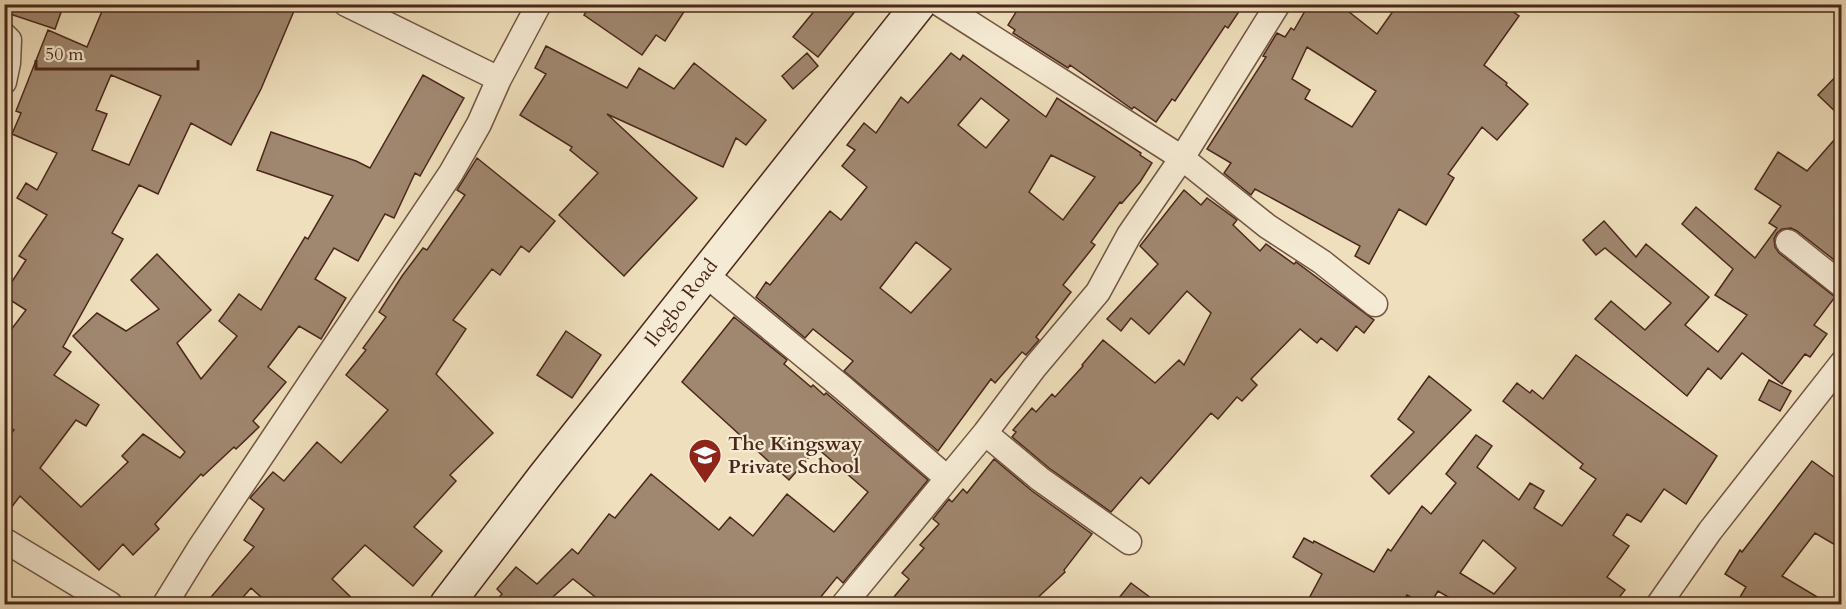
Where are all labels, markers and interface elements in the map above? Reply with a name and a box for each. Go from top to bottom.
scale bar [36,33,198,71]
text: 50 m [45,42,84,67]
street label: Ilogbo Road [638,253,724,353]
place label: The Kingsway Private School [728,430,863,480]
school or university icon: The Kingsway Private School [687,437,723,484]

